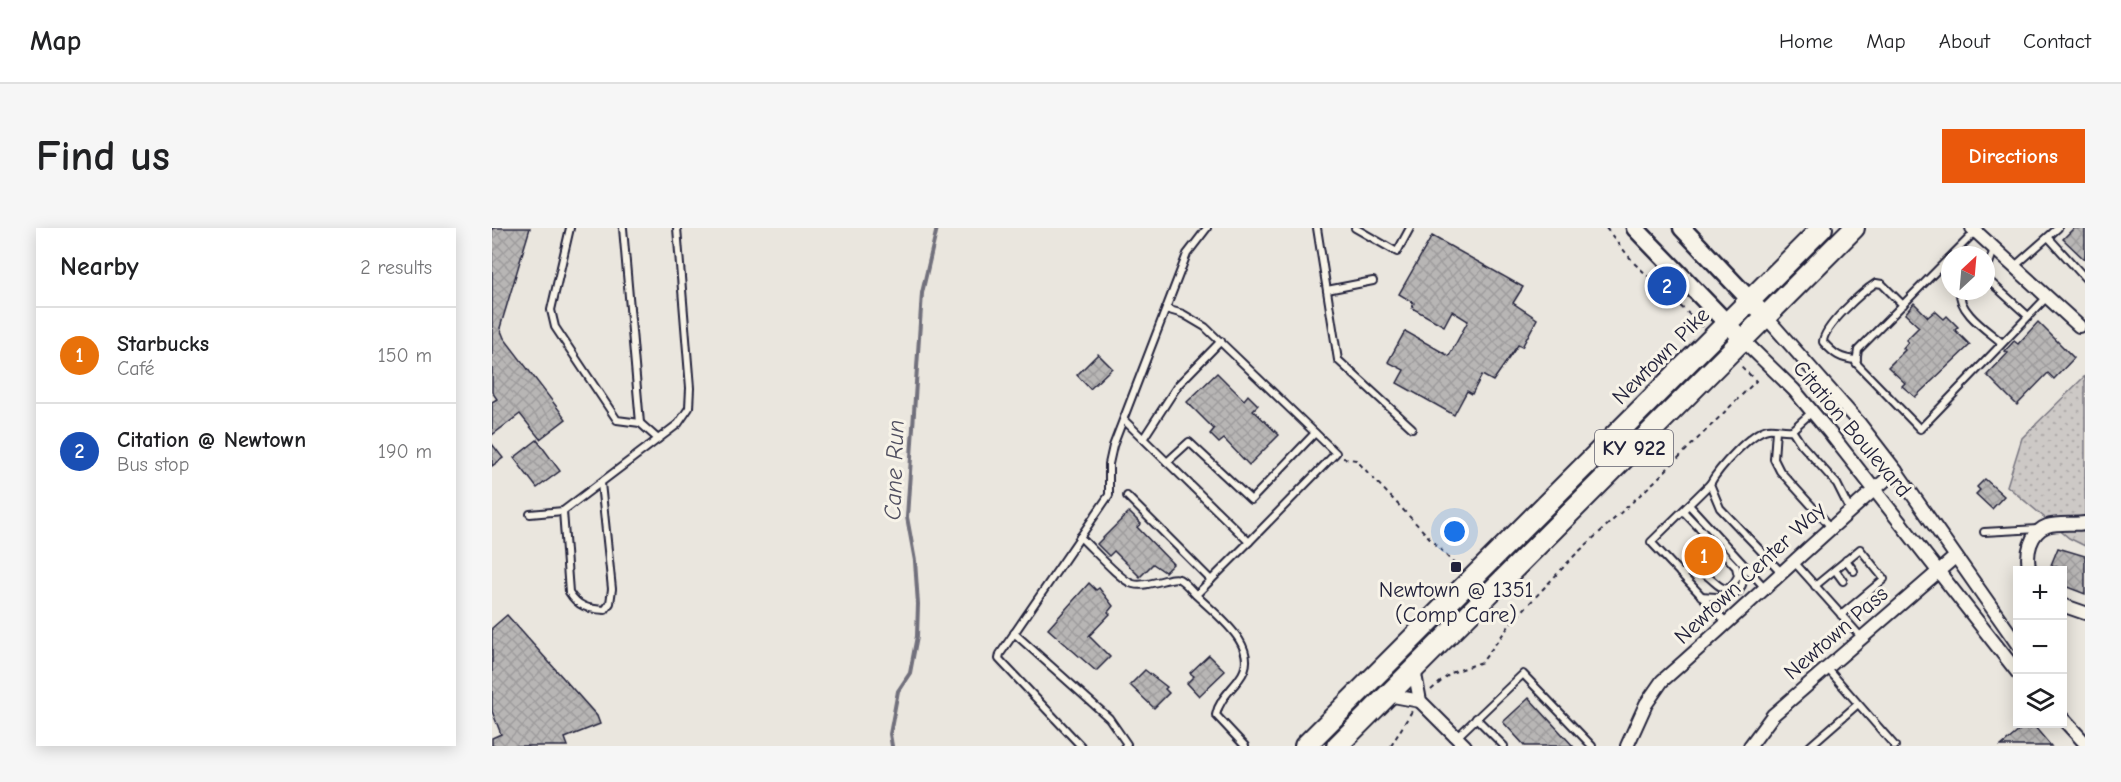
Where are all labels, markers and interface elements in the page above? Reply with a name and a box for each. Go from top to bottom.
text: Map [30,25,81,57]
text: Home [1779,29,1833,53]
text: Map [1866,29,1906,53]
text: About [1939,29,1990,53]
text: Contact [2023,29,2091,53]
button: Directions [1942,129,2085,183]
text: Find us [36,132,170,181]
north arrow [1941,246,1995,300]
text: Nearby [60,252,139,282]
text: 2 results [360,256,432,279]
pin: 2 [1648,264,1686,308]
street label: Newtown Pike [1607,302,1715,410]
text: Starbucks [117,331,209,357]
text: 1 [76,344,83,367]
text: 150 m [378,344,432,367]
street label: Citation Boulevard [1787,355,1917,503]
text: Café [117,357,155,380]
water label: Cane Run [878,419,910,521]
text: Citation @ Newtown [117,427,306,453]
road number: KY 922 [1595,430,1673,466]
text: 2 [75,440,84,463]
text: 190 m [378,440,432,463]
text: Bus stop [117,453,189,476]
street label: Newtown Center Way [1669,496,1831,650]
your location [1440,517,1469,546]
pin: 1 [1684,534,1724,578]
marker: Newtown @ 1351 (Comp Care) [1449,560,1463,574]
map controls [2013,566,2067,728]
button: + [2013,566,2067,620]
place label: Newtown @ 1351 (Comp Care) [1379,577,1533,628]
street label: Newtown Pass [1779,581,1893,685]
button: − [2013,620,2067,674]
button: layers [2013,674,2067,728]

